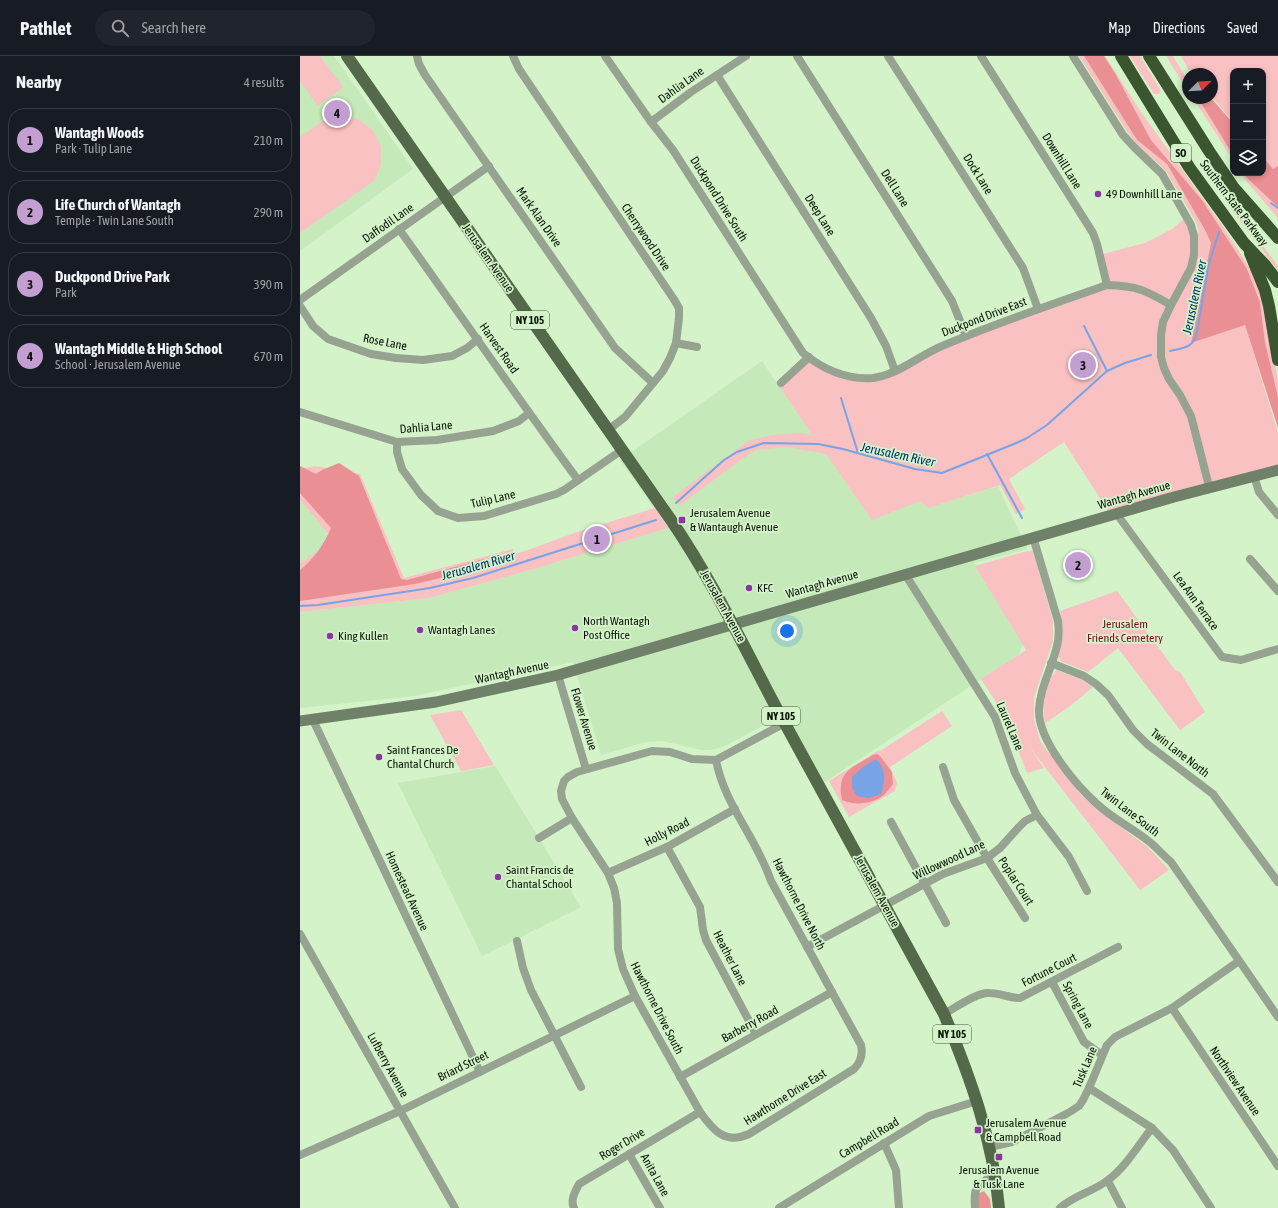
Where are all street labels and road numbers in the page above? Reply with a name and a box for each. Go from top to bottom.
street label: Dahlia Lane [656,64,706,106]
street label: Downhill Lane [1039,130,1085,192]
road number: SO [1171,144,1191,162]
street label: Dock Lane [960,151,996,197]
street label: Duckpond Drive South [687,154,751,244]
street label: Southern State Parkway [1197,157,1271,249]
street label: Dell Lane [878,167,912,209]
street label: Mark Alan Drive [513,185,565,249]
street label: Deep Lane [802,192,838,238]
street label: Daffodil Lane [360,200,416,246]
street label: Cherrywood Drive [618,201,674,273]
street label: Jerusalem Avenue [459,221,517,295]
street label: Duckpond Drive East [939,294,1029,340]
road number: NY 105 [511,311,549,329]
street label: Harvest Road [476,320,522,376]
street label: Rose Lane [362,331,408,353]
street label: Dahlia Lane [399,418,453,436]
street label: Wantagh Avenue [1096,478,1172,512]
street label: Tulip Lane [469,487,517,511]
street label: Jerusalem Avenue [697,567,749,645]
street label: Wantagh Avenue [784,567,860,601]
street label: Lea Ann Terrace [1170,569,1222,633]
street label: Wantagh Avenue [474,657,550,687]
street label: Flower Avenue [568,686,600,752]
street label: Laurel Lane [994,700,1026,752]
road number: NY 105 [762,707,800,725]
street label: Twin Lane North [1148,726,1212,780]
street label: Twin Lane South [1098,785,1162,839]
street label: Holly Road [642,815,692,849]
street label: Willowwood Lane [911,837,987,883]
street label: Homestead Avenue [383,849,431,933]
street label: Jerusalem Avenue [851,852,903,930]
street label: Poplar Court [995,854,1037,908]
street label: Hawthorne Drive North [770,856,828,952]
street label: Heather Lane [710,928,750,988]
street label: Fortune Court [1019,950,1079,990]
street label: Hawthorne Drive South [628,959,686,1057]
street label: Spring Lane [1060,979,1096,1031]
street label: Barberry Road [719,1003,781,1045]
road number: NY 105 [933,1025,971,1043]
street label: Lufberry Avenue [364,1030,412,1100]
street label: Tusk Lane [1070,1044,1100,1090]
street label: Northview Avenue [1207,1044,1263,1118]
street label: Briard Street [435,1047,491,1084]
street label: Hawthorne Drive East [741,1066,829,1128]
street label: Campbell Road [837,1115,901,1161]
street label: Roger Drive [597,1125,647,1163]
street label: Anita Lane [638,1151,672,1199]

